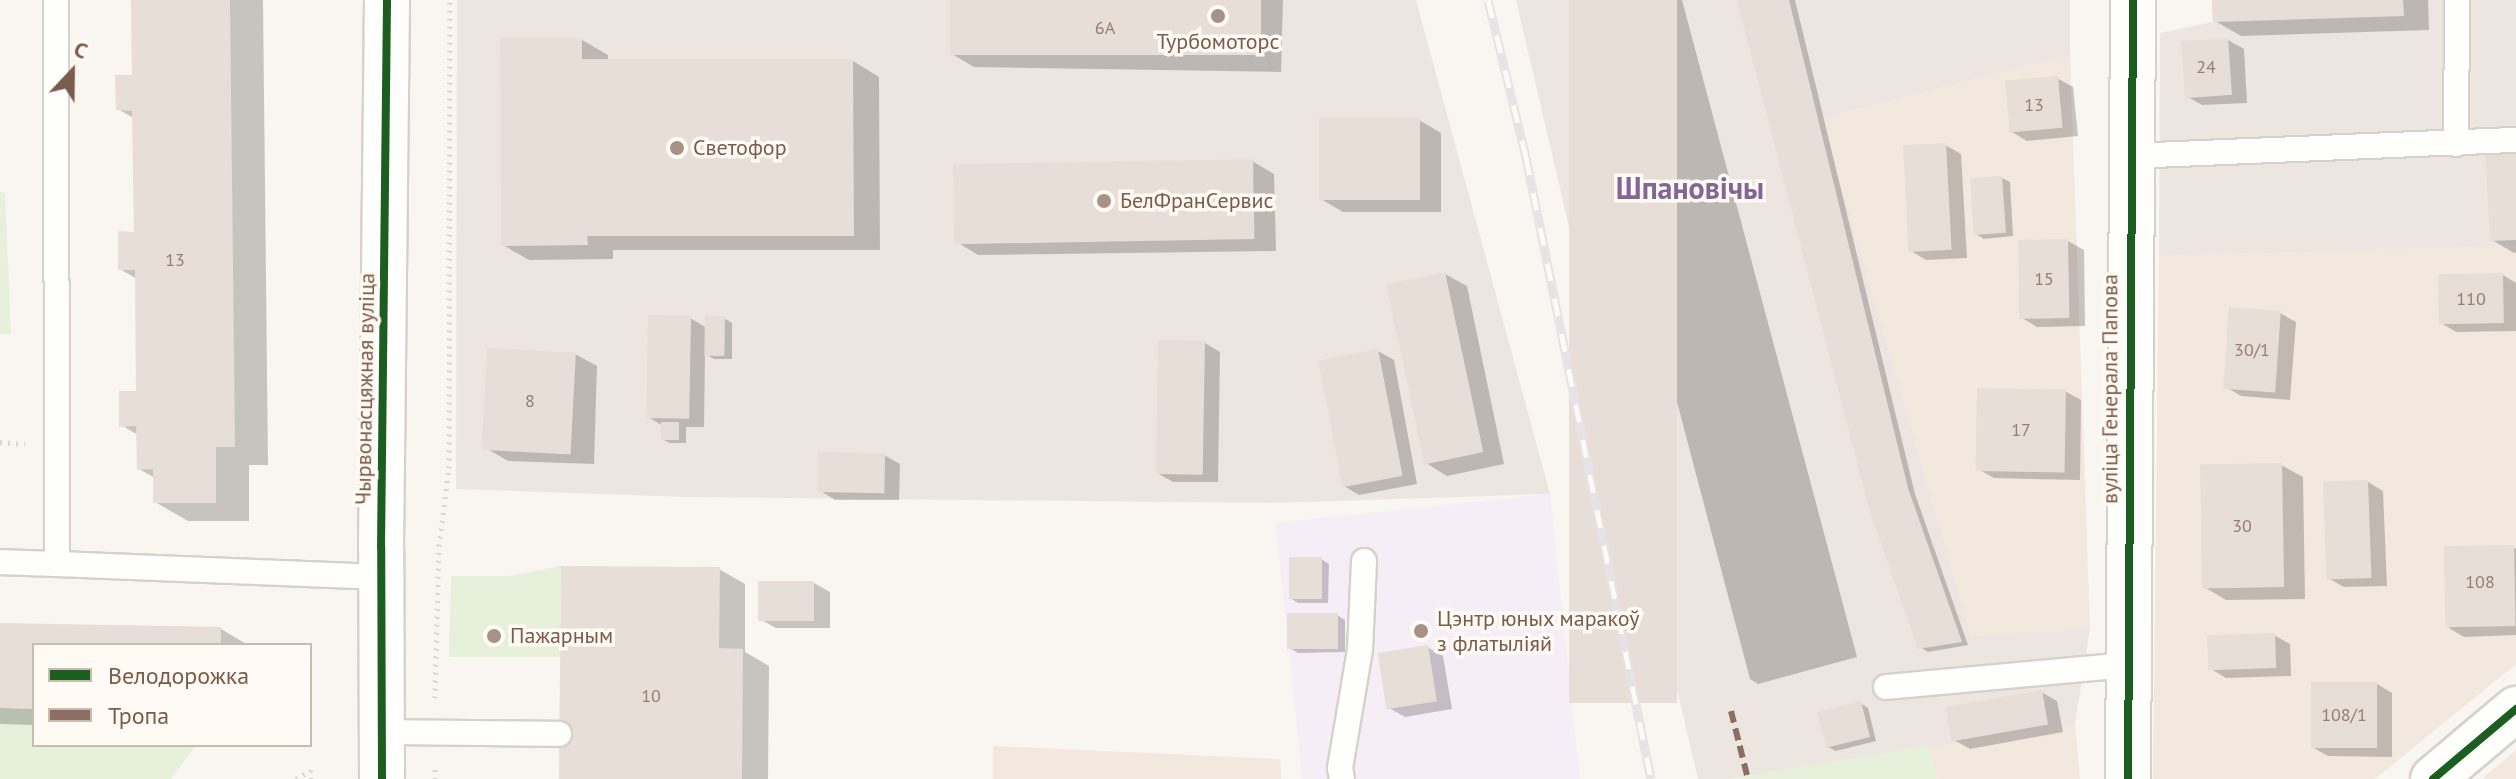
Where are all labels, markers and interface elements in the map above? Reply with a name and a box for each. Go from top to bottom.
marker: Турбомоторс [1209,7,1227,25]
house number: 6А [1095,17,1115,39]
place label: Турбомоторс [1157,29,1279,55]
north arrow [32,32,112,112]
text: С [70,34,92,65]
house number: 24 [2196,56,2216,78]
house number: 13 [2024,94,2044,116]
place label: Светофор [693,135,787,161]
marker: Светофор [668,139,686,157]
district label: Шпановічы [1616,170,1764,206]
place label: БелФранСервис [1120,188,1273,214]
marker: БелФранСервис [1095,192,1113,210]
house number: 13 [165,249,185,271]
house number: 15 [2034,268,2054,290]
street label: Чырвонасцяжная вуліца [350,273,380,505]
street label: вуліца Генерала Папова [2097,274,2123,504]
house number: 110 [2456,288,2486,310]
house number: 30/1 [2234,339,2270,361]
house number: 8 [525,390,535,412]
house number: 17 [2011,419,2031,441]
house number: 30 [2232,515,2252,537]
house number: 108 [2465,571,2495,593]
place label: Цэнтр юных маракоў з флатыліяй [1437,605,1640,656]
marker: Цэнтр юных маракоў з флатыліяй [1412,622,1430,640]
place label: Пажарным [510,623,613,649]
marker: Пажарным [485,627,503,645]
legend [32,643,312,747]
text: Велодорожка [108,660,249,691]
house number: 10 [641,685,661,707]
text: Тропа [108,700,169,731]
house number: 108/1 [2321,704,2367,726]

